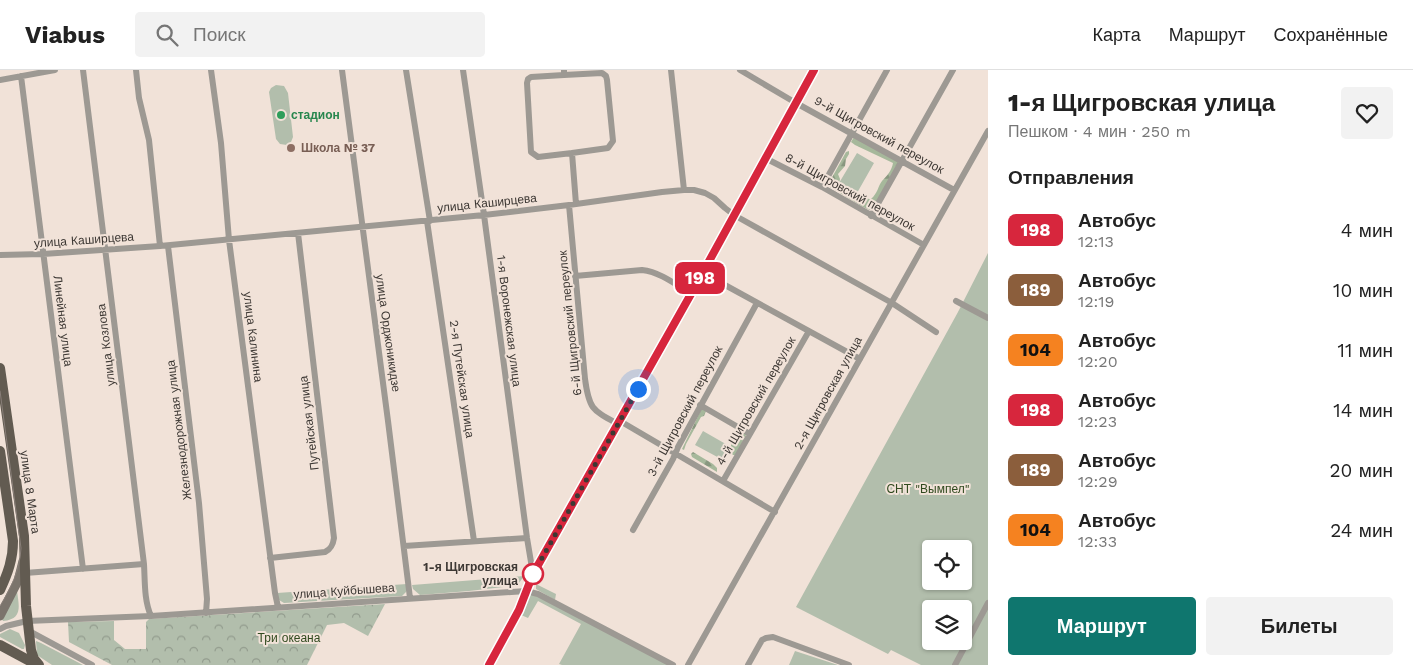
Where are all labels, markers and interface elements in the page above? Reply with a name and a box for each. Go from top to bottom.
search box [135,12,485,57]
text: Viabus [25,21,105,49]
icon: search [153,21,181,49]
text: Поиск [193,23,246,46]
text: Карта [1093,24,1141,45]
text: Маршрут [1169,24,1245,45]
text: Сохранённые [1273,24,1388,45]
button: heart [1341,87,1393,139]
text: 1-я Щигровская улица [1008,89,1275,117]
street label: 9-й Щигровский переулок [812,93,947,177]
place label: стадион [291,108,340,122]
marker: стадион [275,109,287,121]
text: Пешком · 4 мин · 250 m [1008,122,1191,141]
place label: Школа № 37 [301,141,375,155]
marker: Школа № 37 [285,142,297,154]
street label: 8-й Щигровский переулок [783,150,918,234]
text: Отправления [1008,166,1134,189]
street label: улица Каширцева [437,191,538,215]
text: Автобус [1078,209,1156,232]
text: 198 [1020,219,1051,240]
text: 4 мин [1341,219,1393,242]
street label: улица Каширцева [34,230,135,250]
text: 12:13 [1078,232,1114,251]
street label: 6-й Щигровский переулок [555,249,585,396]
street label: 1-я Воронежская улица [494,254,524,388]
line badge: 198 [671,262,729,294]
text: 198 [685,267,715,288]
text: Автобус [1078,269,1156,292]
street label: улица Орджоникидзе [373,273,403,393]
street label: Линейная улица [50,275,76,368]
text: 189 [1020,279,1051,300]
text: 10 мин [1333,279,1393,302]
street label: улица Калинина [241,291,266,383]
text: 12:19 [1078,292,1114,311]
street label: улица Козлова [94,303,118,387]
street label: 2-я Путейская улица [447,319,477,439]
text: Автобус [1078,329,1156,352]
street label: 4-й Щигровский переулок [713,334,799,468]
street label: 2-я Щигровская улица [791,334,865,452]
text: 104 [1020,339,1051,360]
text: 11 мин [1338,339,1393,362]
street label: 3-й Щигровский переулок [645,343,726,479]
text: 12:20 [1078,352,1118,371]
street label: Железнодорожная улица [163,359,195,501]
street label: Путейская улица [296,375,322,471]
your location [626,377,651,402]
text: Автобус [1078,389,1156,412]
text: 198 [1020,399,1051,420]
text: 14 мин [1333,399,1393,422]
text: 12:23 [1078,412,1117,431]
text: Автобус [1078,449,1156,472]
street label: улица 8 Марта [17,450,43,535]
text: 189 [1020,459,1051,480]
text: 20 мин [1329,459,1393,482]
text: 12:29 [1078,472,1118,491]
park label: СНТ "Вымпел" [886,482,970,496]
text: Автобус [1078,509,1156,532]
text: 104 [1020,519,1051,540]
text: 24 мин [1330,519,1393,542]
text: 12:33 [1078,532,1117,551]
map controls [922,540,972,650]
button: locate [922,540,972,590]
place label: 1-я Щигровская улица [423,560,518,588]
marker: 1-я Щигровская улица [522,563,544,585]
street label: улица Куйбышева [293,580,395,602]
button: Маршрут [1008,597,1196,655]
button: Билеты [1206,597,1393,655]
button: layers [922,600,972,650]
park label: Три океана [258,631,321,645]

